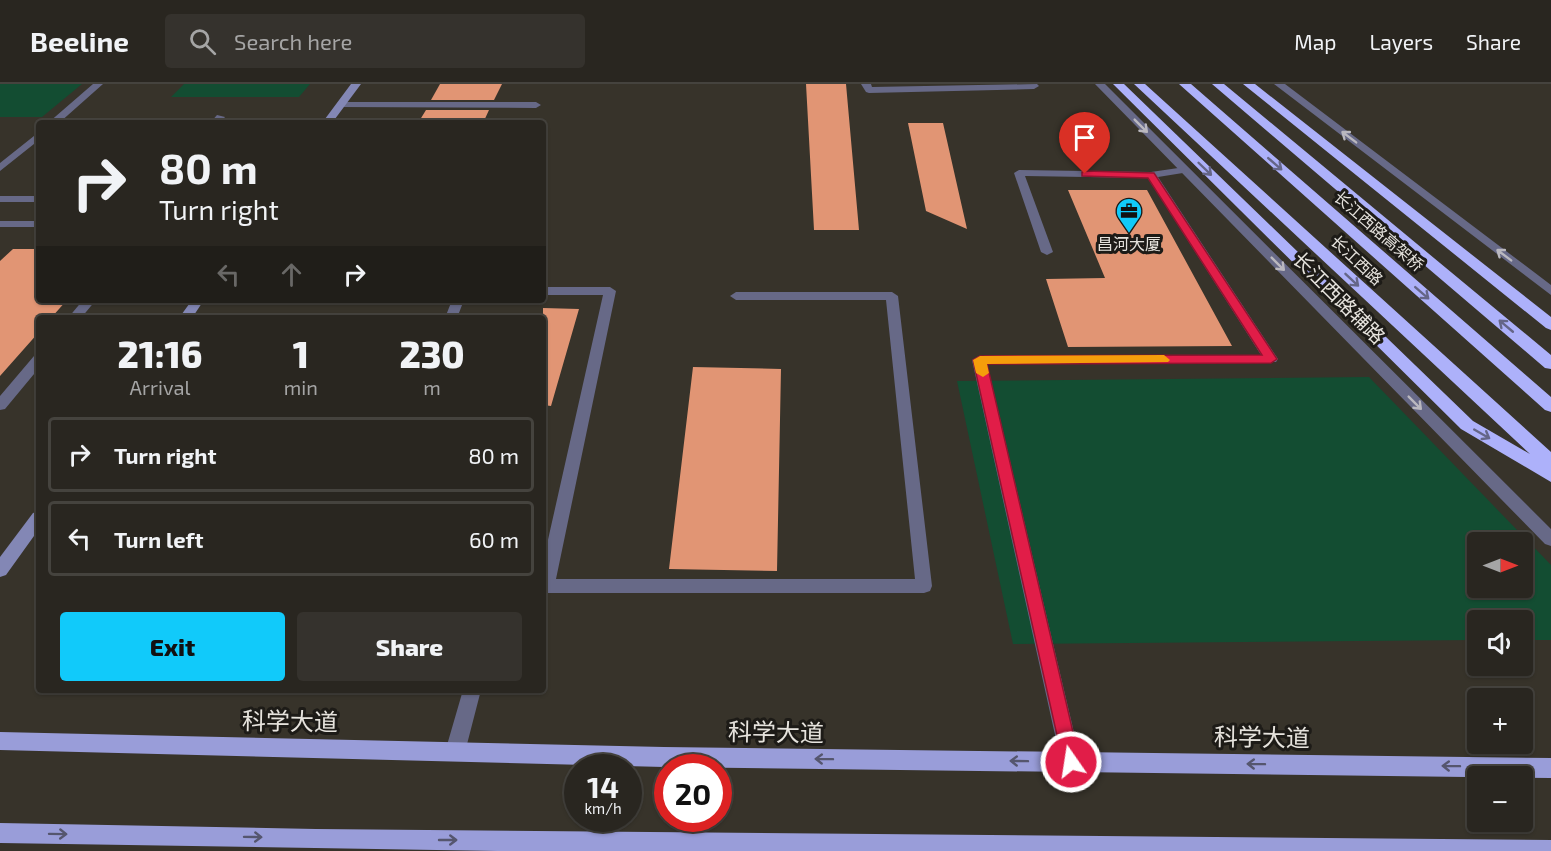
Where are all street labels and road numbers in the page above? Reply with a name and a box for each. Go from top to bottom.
street label: 长江西路高架桥 [1330,187,1428,275]
street label: 长江西路 [1327,231,1387,289]
street label: 长江西路辅路 [1289,246,1391,348]
street label: 科学大道 [242,705,338,736]
street label: 科学大道 [728,716,824,747]
street label: 科学大道 [1214,721,1310,752]

